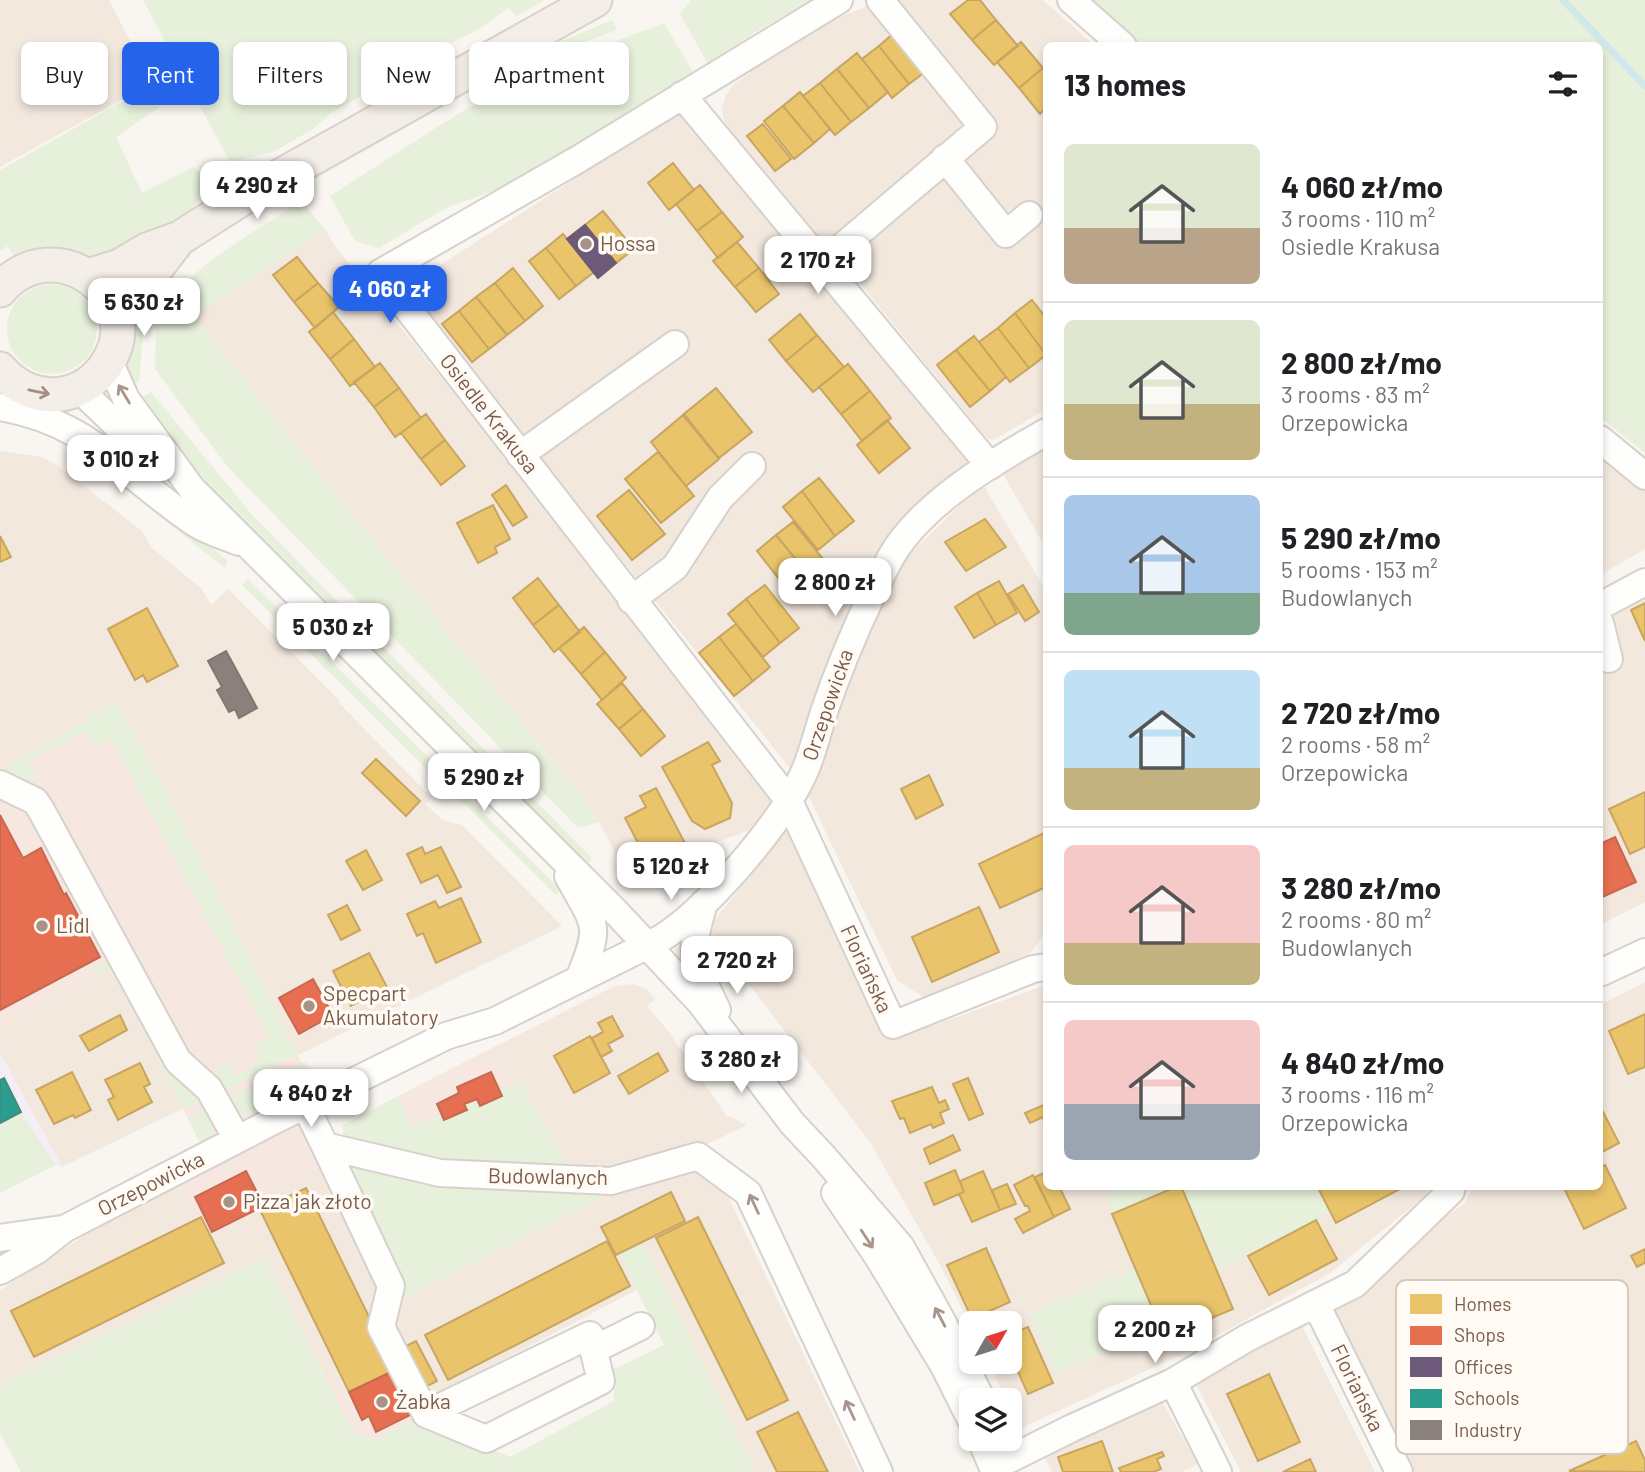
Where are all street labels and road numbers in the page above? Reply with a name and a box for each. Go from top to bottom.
street label: Osiedle Krakusa [436,348,545,478]
street label: Orzepowicka [796,645,857,764]
street label: Floriańska [836,920,899,1016]
street label: Orzepowicka [93,1145,208,1220]
street label: Budowlanych [488,1162,608,1189]
street label: Floriańska [1326,1339,1390,1435]

